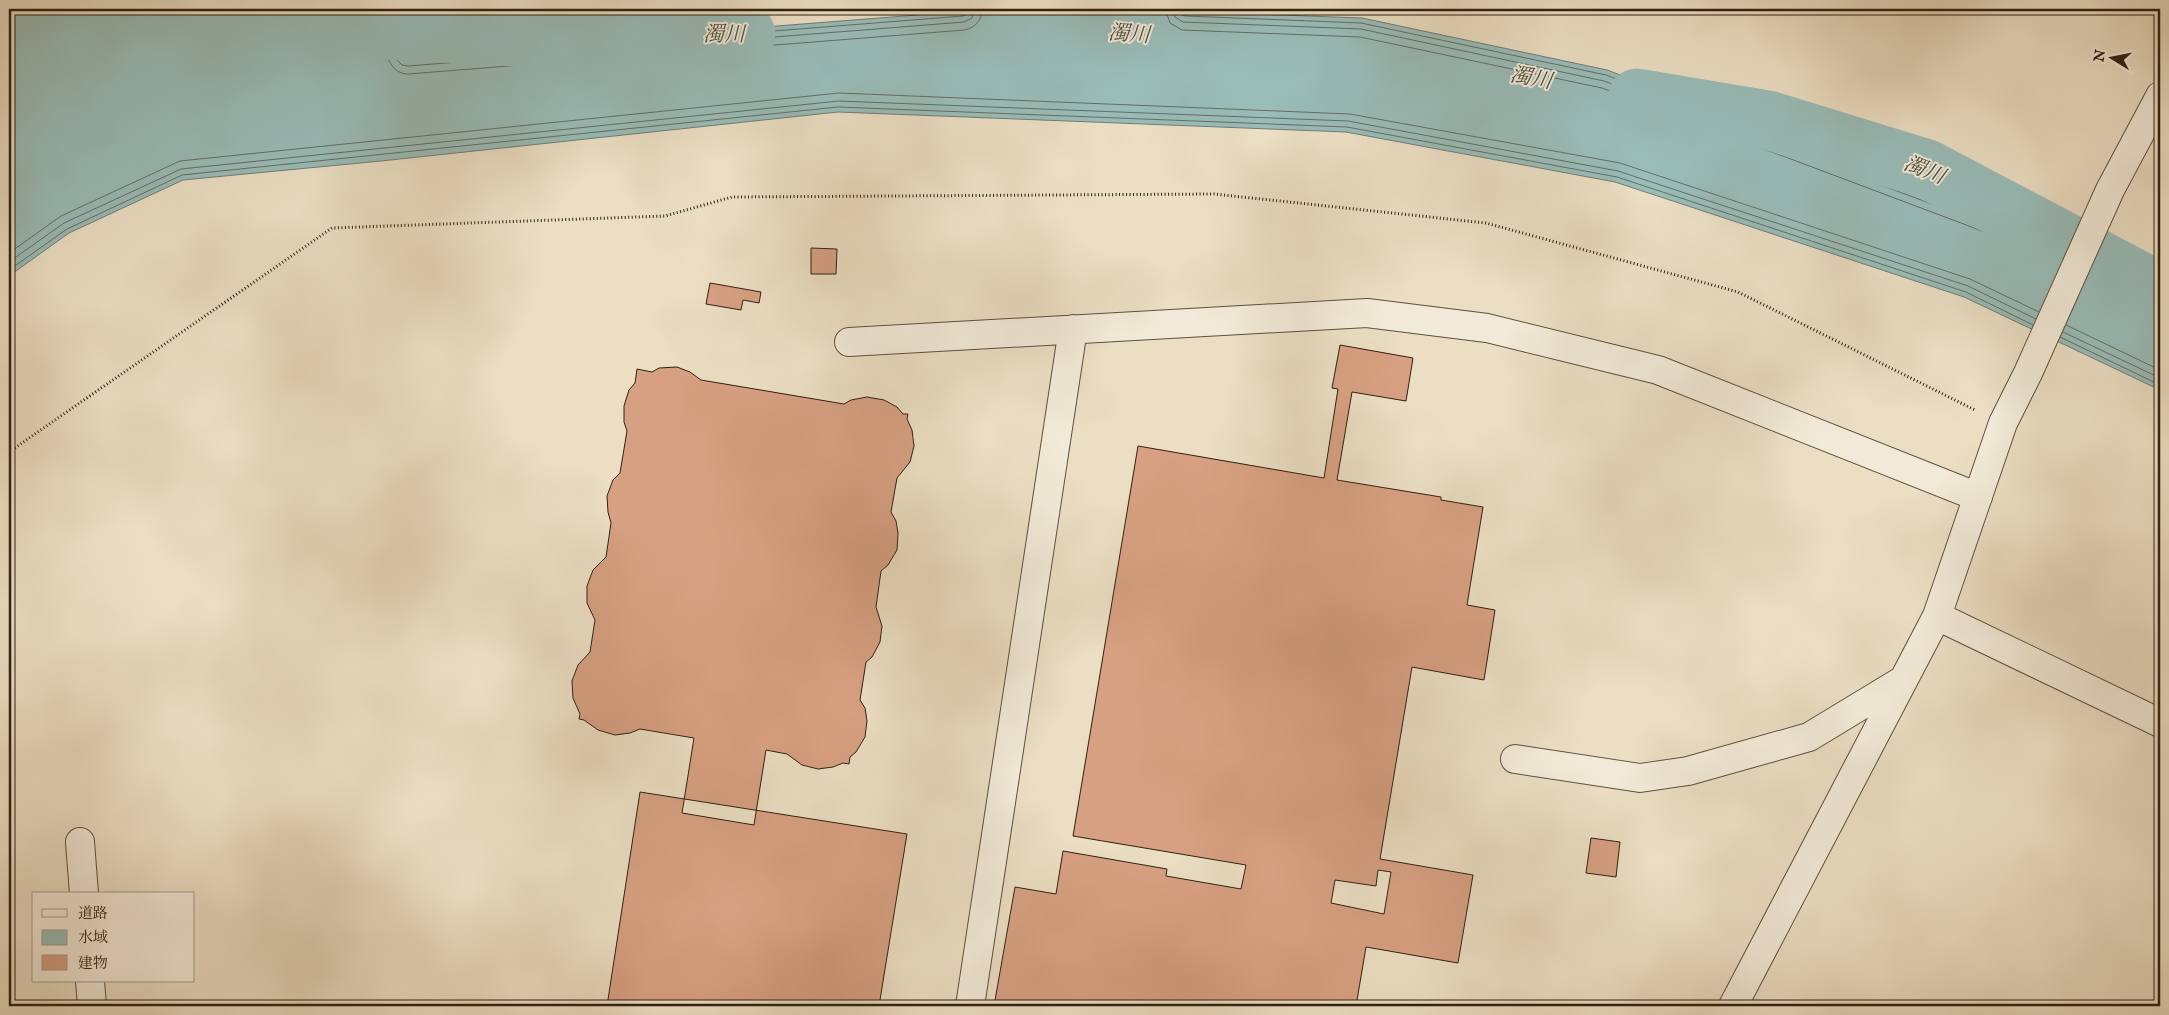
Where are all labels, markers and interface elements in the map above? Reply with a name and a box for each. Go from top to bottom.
water label: 濁川 [1107,20,1153,50]
water label: 濁川 [703,22,747,49]
north arrow [2086,32,2136,82]
text: N [2090,48,2110,64]
water label: 濁川 [1508,62,1556,96]
water label: 濁川 [1899,151,1950,192]
legend [32,892,195,982]
text: 道路 [78,904,108,923]
text: 水域 [78,928,108,947]
text: 建物 [78,954,108,973]

